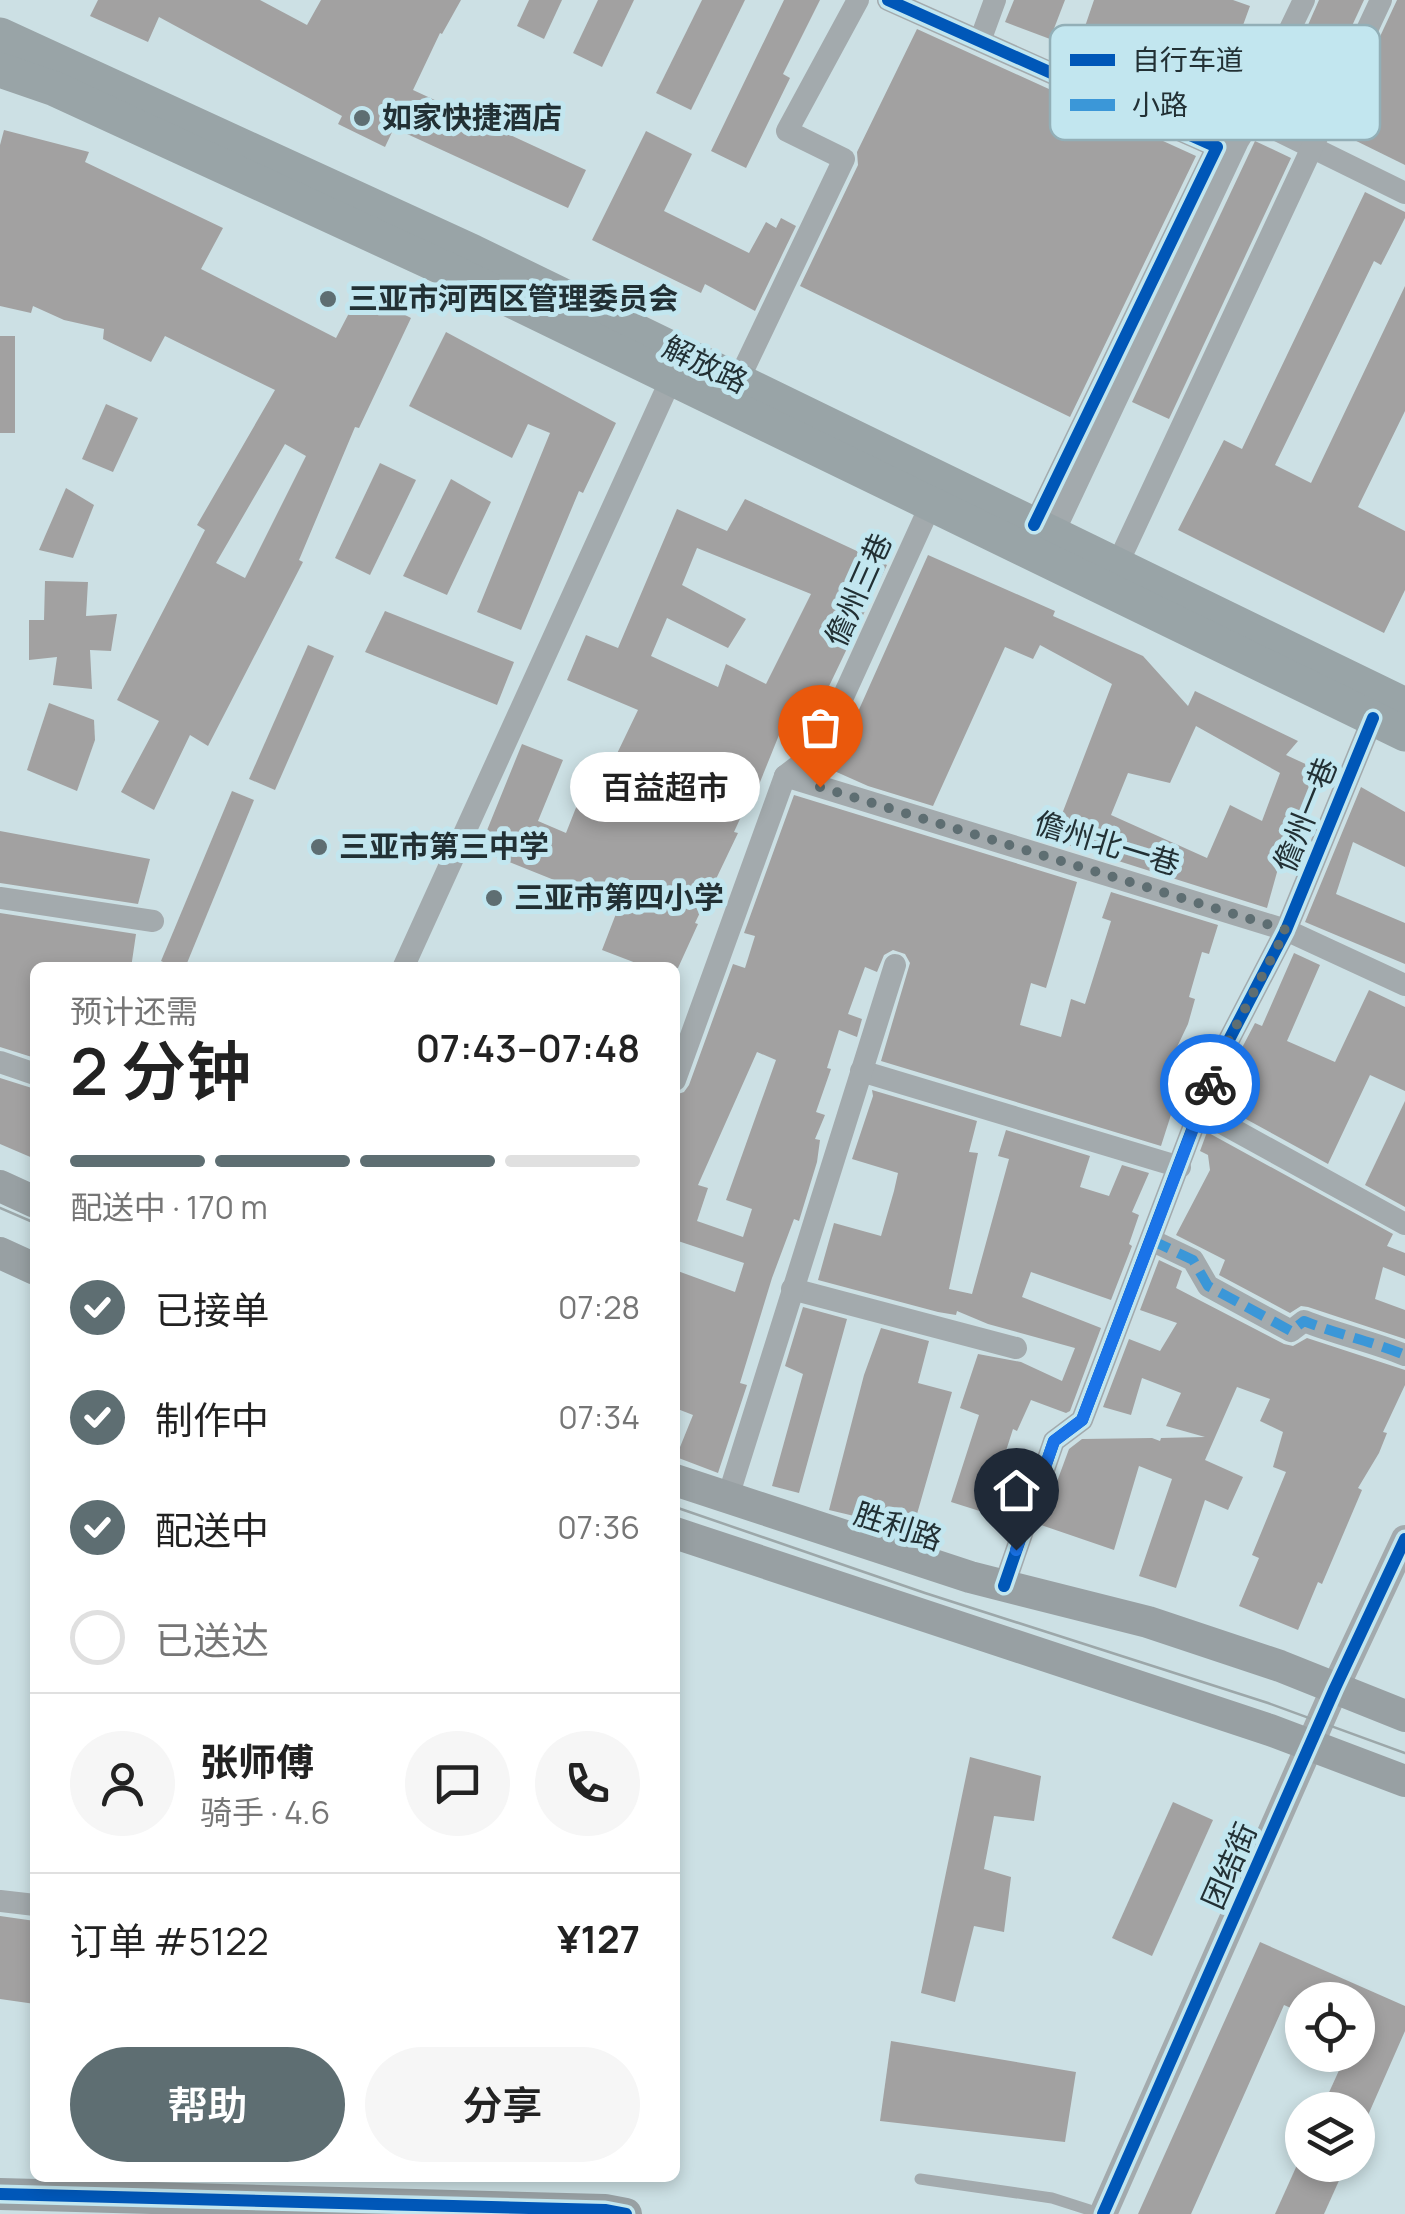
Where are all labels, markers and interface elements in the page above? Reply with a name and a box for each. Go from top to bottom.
legend [1050,25,1380,140]
text: 自行车道 [1132,40,1244,78]
text: 小路 [1132,85,1188,123]
place label: 如家快捷酒店 [382,96,562,137]
marker: 如家快捷酒店 [351,107,373,129]
place label: 三亚市河西区管理委员会 [348,277,678,318]
marker: 三亚市河西区管理委员会 [317,288,339,310]
street label: 解放路 [656,325,755,402]
street label: 儋州三巷 [814,526,901,653]
pin [778,685,863,788]
icon: bag [793,700,848,755]
street label: 儋州一巷 [1263,751,1346,878]
callout: 百益超市 [570,752,760,822]
text: 百益超市 [601,765,729,809]
street label: 儋州北一巷 [1030,801,1185,884]
place label: 三亚市第三中学 [339,825,549,866]
marker: 三亚市第三中学 [308,836,330,858]
place label: 三亚市第四小学 [514,876,724,917]
marker: 三亚市第四小学 [483,887,505,909]
text: 预计还需 [70,989,198,1033]
text: 07:43–07:48 [416,1021,640,1073]
text: 2 分钟 [70,1026,251,1115]
courier [1160,1034,1260,1134]
icon: bike [1183,1057,1238,1112]
text: 配送中 · 170 m [70,1185,268,1229]
icon: check [70,1280,125,1335]
text: 已接单 [155,1283,269,1335]
text: 07:28 [558,1285,640,1329]
icon: check [70,1390,125,1445]
text: 制作中 [155,1393,269,1445]
text: 07:34 [558,1395,640,1439]
pin [974,1448,1059,1551]
icon: home [989,1463,1044,1518]
street label: 胜利路 [849,1492,948,1559]
icon: check [70,1500,125,1555]
text: 配送中 [155,1503,269,1555]
text: 07:36 [557,1505,640,1549]
text: 已送达 [155,1613,269,1665]
button: person [70,1731,175,1836]
button: chat [405,1731,510,1836]
button: phone [535,1731,640,1836]
text: 张师傅 [200,1735,314,1787]
text: 骑手 · 4.6 [200,1790,330,1834]
street label: 团结街 [1192,1816,1266,1915]
text: ¥127 [557,1912,640,1964]
text: 订单 #5122 [70,1914,269,1966]
map controls [1285,1982,1375,2182]
button: locate [1285,1982,1375,2072]
button: 帮助 [70,2047,345,2162]
button: 分享 [365,2047,640,2162]
button: layers [1285,2092,1375,2182]

